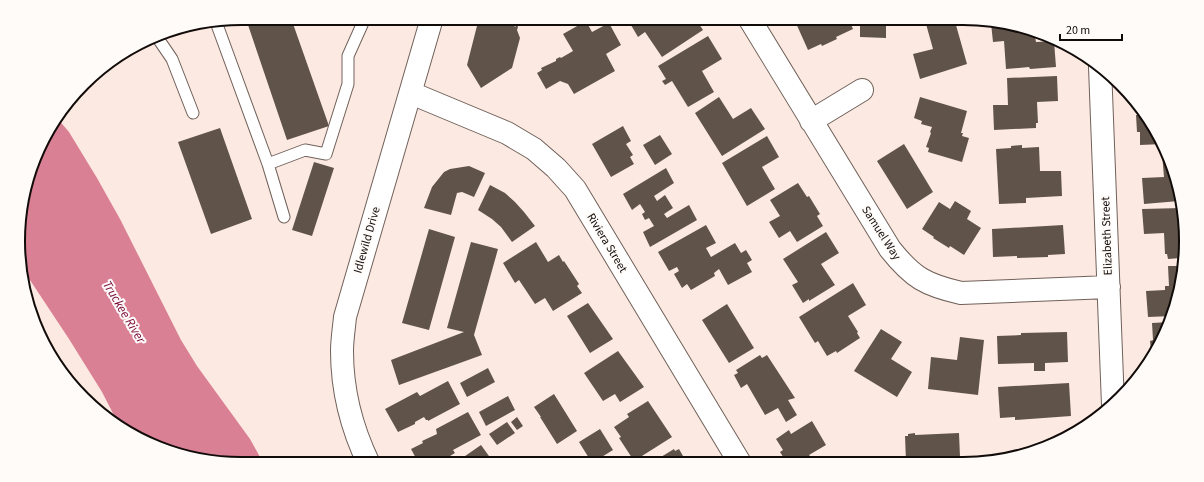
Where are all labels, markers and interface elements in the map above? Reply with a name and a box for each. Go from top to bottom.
scale bar [1060,16,1122,42]
text: 20 m [1066,22,1090,39]
street label: Elizabeth Street [1097,196,1117,276]
street label: Samuel Way [857,203,905,264]
street label: Idlewild Drive [349,205,385,275]
street label: Riviera Street [583,210,631,276]
water label: Truckee River [98,277,150,347]

